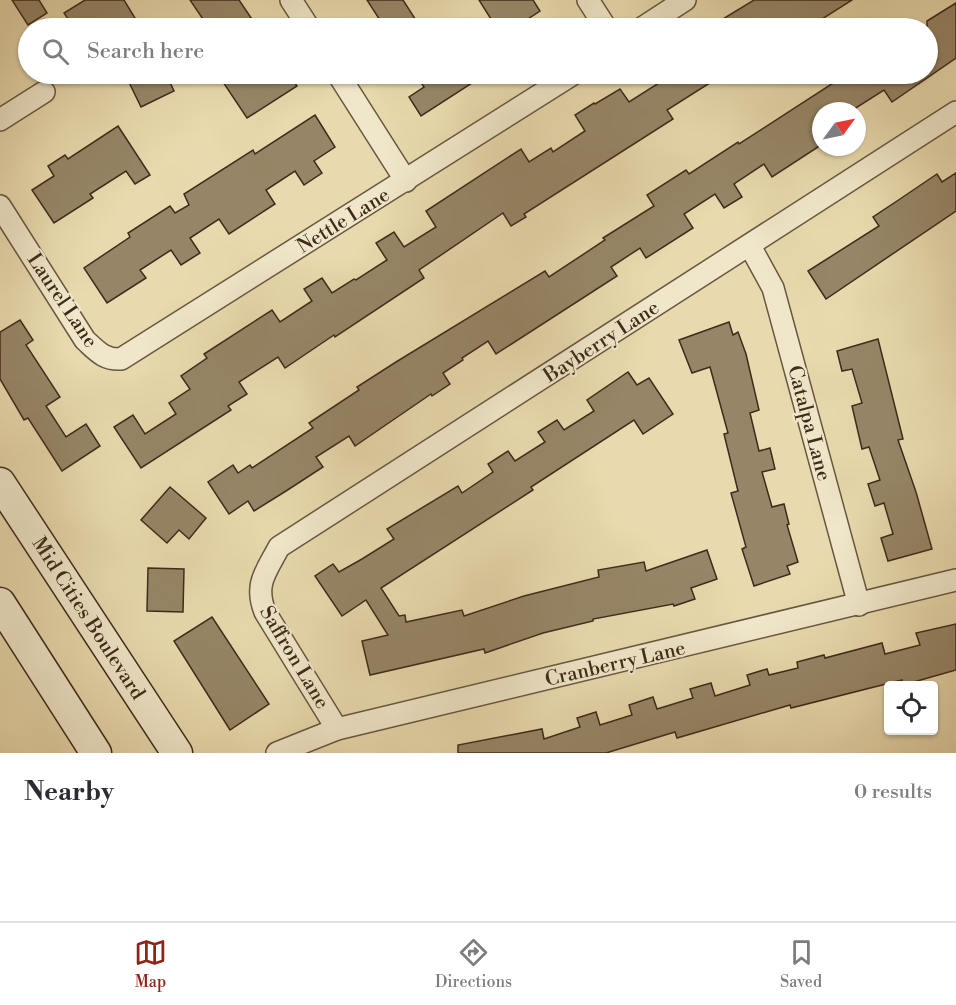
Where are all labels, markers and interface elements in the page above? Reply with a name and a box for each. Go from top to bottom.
search box [18,18,938,84]
icon: search [39,35,72,68]
text: Search here [87,38,204,65]
north arrow [812,102,866,156]
street label: Nettle Lane [293,183,395,260]
street label: Laurel Lane [21,249,103,353]
street label: Bayberry Lane [538,296,664,389]
street label: Catalpa Lane [781,363,836,484]
street label: Mid Cities Boulevard [26,533,150,705]
street label: Saffron Lane [253,602,334,714]
street label: Cranberry Lane [543,636,688,693]
map controls [884,681,938,735]
button: locate [884,681,938,735]
text: Nearby [24,776,114,808]
text: 0 results [854,780,932,805]
tab: Map [134,936,167,992]
tab: Directions [435,936,512,992]
tab: Saved [780,936,822,992]

